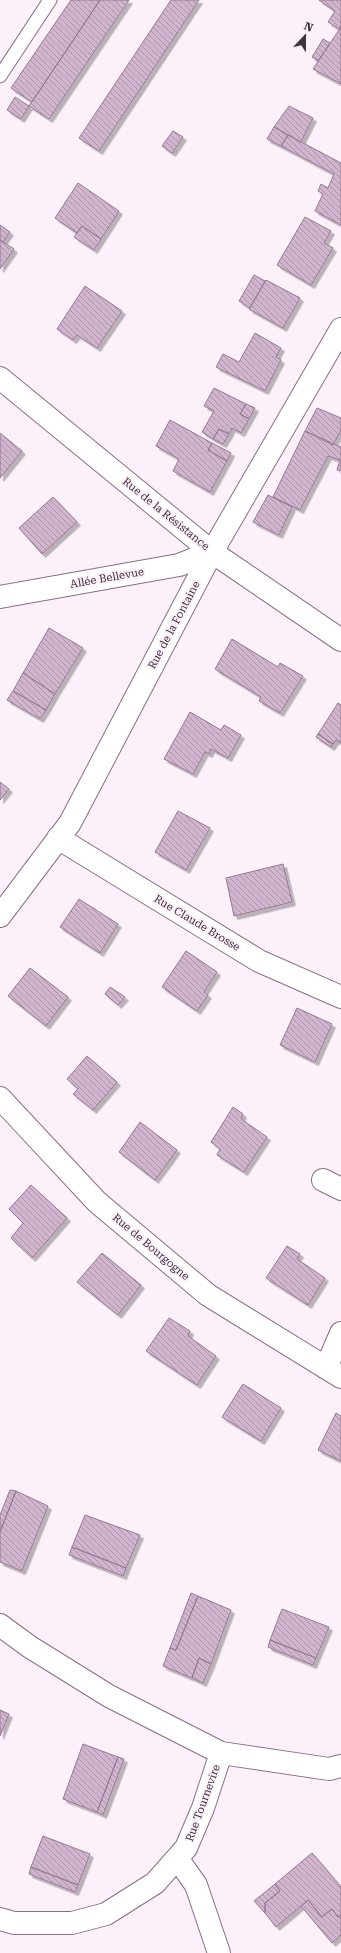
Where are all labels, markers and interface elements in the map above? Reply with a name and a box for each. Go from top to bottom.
north arrow [285,16,325,56]
text: N [302,20,315,35]
street label: Rue de la Résistance [120,475,212,553]
street label: Allée Bellevue [69,565,145,591]
street label: Rue de la Fontaine [145,579,203,671]
street label: Rue Claude Brosse [152,892,242,954]
street label: Rue de Bourgogne [110,1211,192,1283]
street label: Rue Tournevire [183,1763,223,1843]

